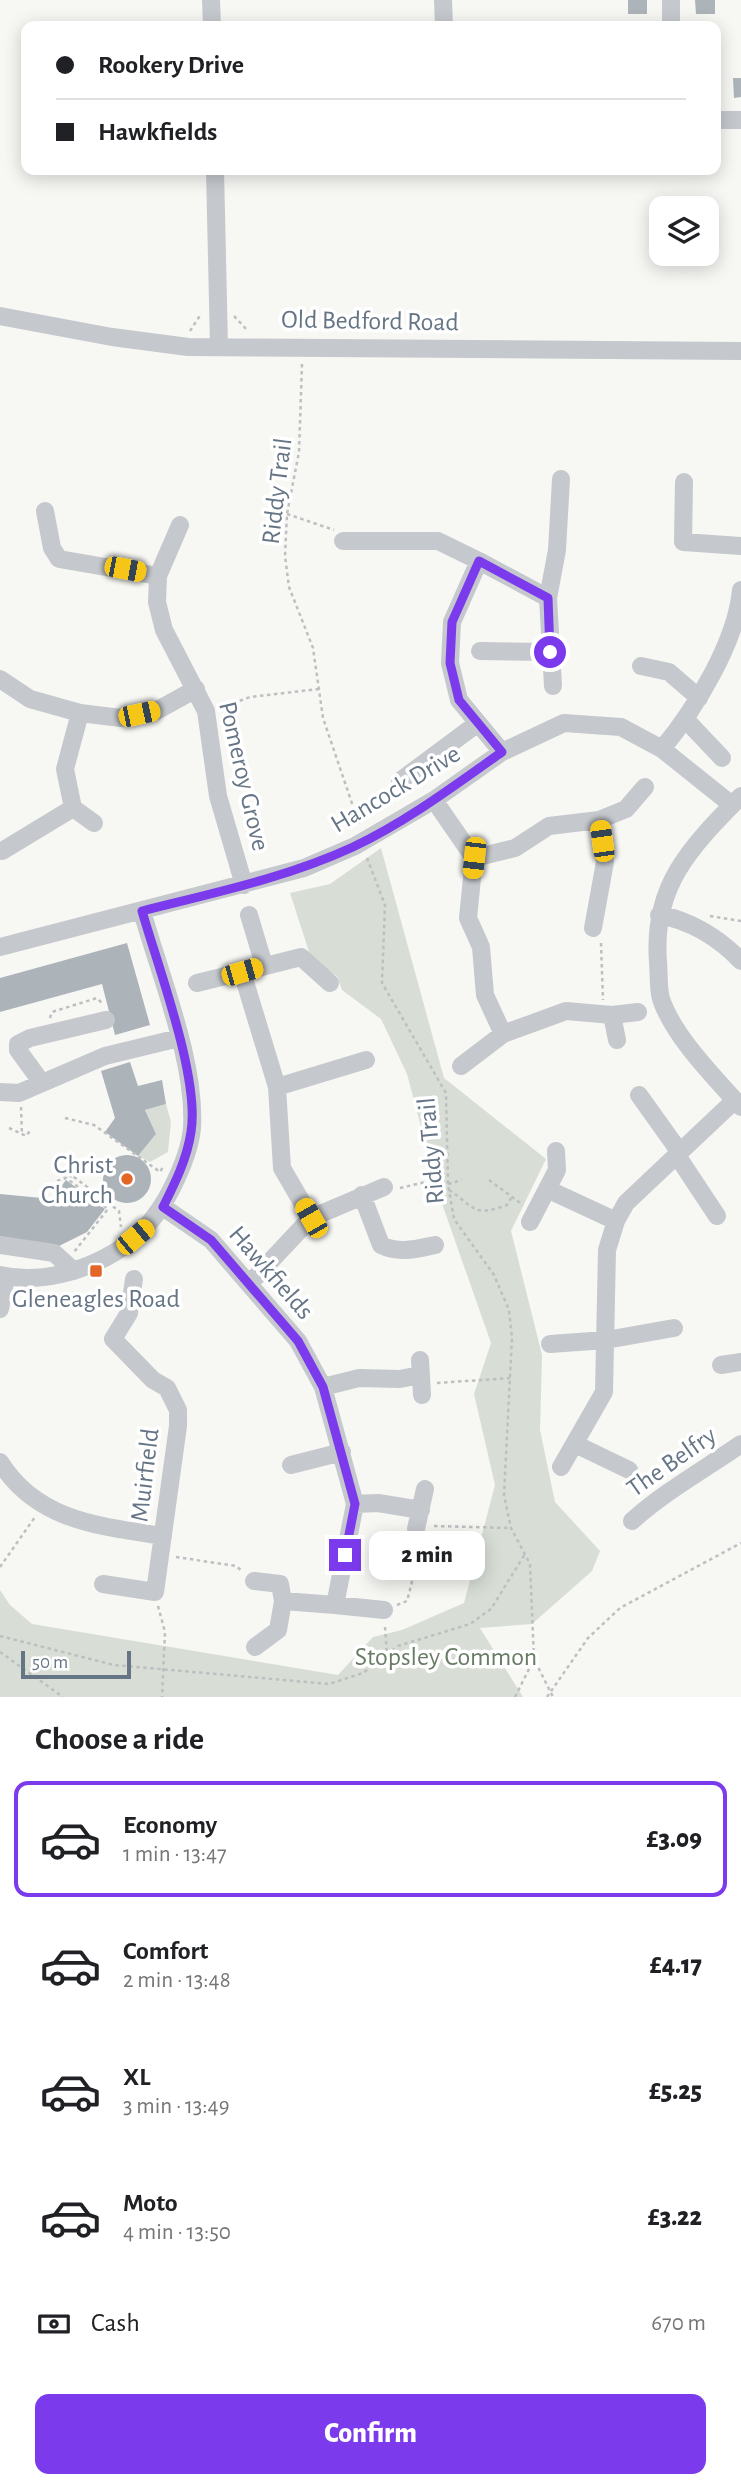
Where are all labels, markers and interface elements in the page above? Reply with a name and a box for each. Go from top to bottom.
text: Rookery Drive [98,52,244,78]
text: Hawkfields [98,119,217,145]
map controls [649,196,719,266]
button: layers [649,196,719,266]
street label: Old Bedford Road [281,306,459,336]
street label: Riddy Trail [258,436,296,546]
car [103,555,148,583]
route start [534,636,566,668]
car [117,699,162,729]
street label: Pomeroy Grove [214,699,274,853]
street label: Hancock Drive [326,740,465,837]
car [589,819,616,863]
car [462,836,487,880]
car [219,956,266,988]
street label: Riddy Trail [413,1096,449,1205]
place label: Christ Church [41,1152,113,1208]
marker: Christ Church [119,1171,135,1187]
car [292,1195,331,1241]
car [113,1215,158,1259]
street label: Hawkfields [224,1221,319,1324]
marker: Gleneagles Road [88,1263,104,1279]
place label: Gleneagles Road [12,1286,180,1312]
street label: The Belfry [622,1422,721,1502]
street label: Muirfield [126,1427,164,1523]
callout: 2 min [370,1530,485,1580]
route end [329,1539,361,1571]
text: 2 min [401,1544,453,1567]
park label: Stopsley Common [355,1644,537,1670]
scale bar [21,1648,131,1680]
text: 50 m [32,1653,68,1672]
text: Choose a ride [35,1723,204,1755]
icon: car [39,1808,102,1871]
text: Economy [123,1812,217,1838]
text: £3.09 [646,1826,702,1852]
text: 1 min · 13:47 [123,1843,227,1866]
icon: car [39,1934,102,1997]
text: Comfort [123,1938,208,1964]
text: £4.17 [650,1952,702,1978]
text: 2 min · 13:48 [123,1969,231,1992]
icon: car [39,2060,102,2123]
text: XL [123,2064,150,2090]
text: £5.25 [649,2078,702,2104]
text: 3 min · 13:49 [123,2095,230,2118]
icon: car [39,2186,102,2249]
text: Moto [123,2190,178,2216]
text: £3.22 [648,2204,702,2230]
text: 4 min · 13:50 [123,2221,231,2244]
icon: cash [35,2305,73,2343]
text: Cash [91,2310,140,2336]
text: 670 m [651,2312,706,2335]
button: Confirm [35,2394,706,2474]

